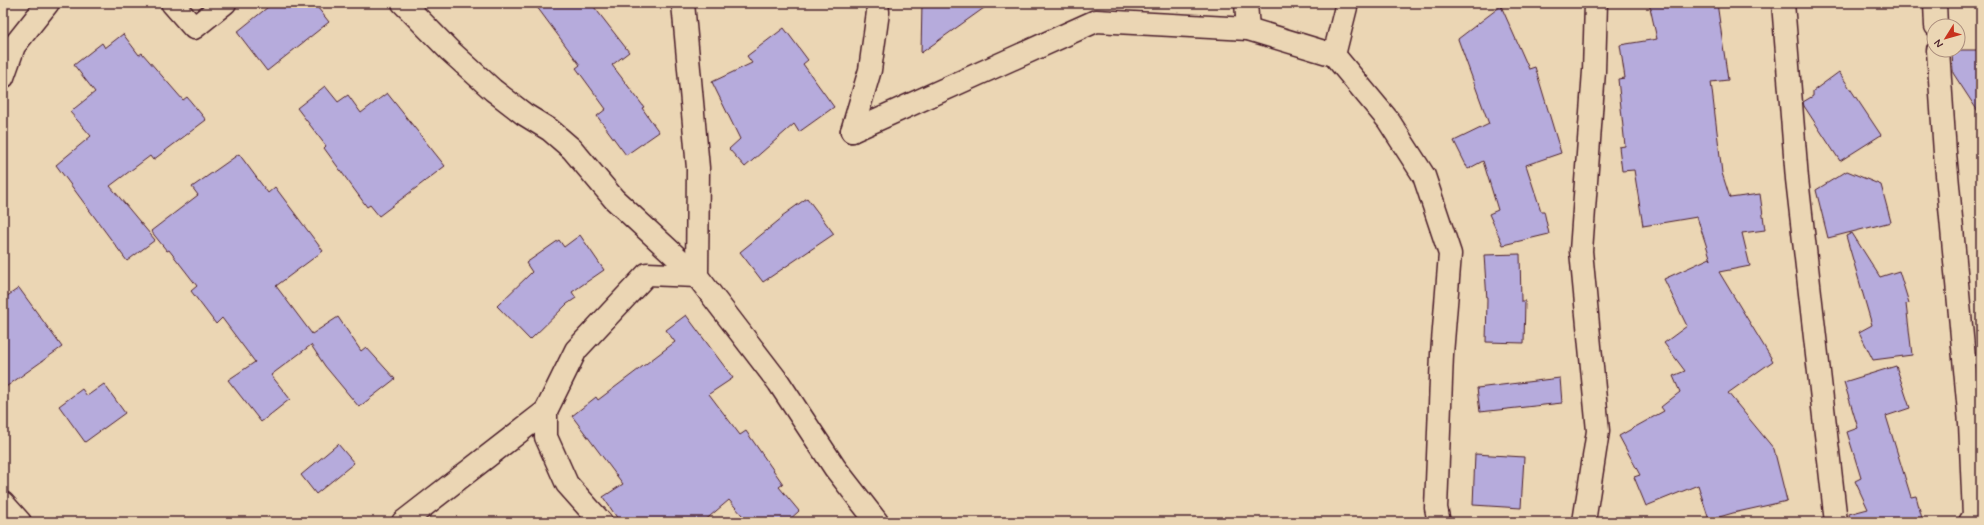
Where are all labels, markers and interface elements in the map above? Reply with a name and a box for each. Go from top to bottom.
north arrow [1926,18,1966,58]
text: N [1931,36,1947,51]

